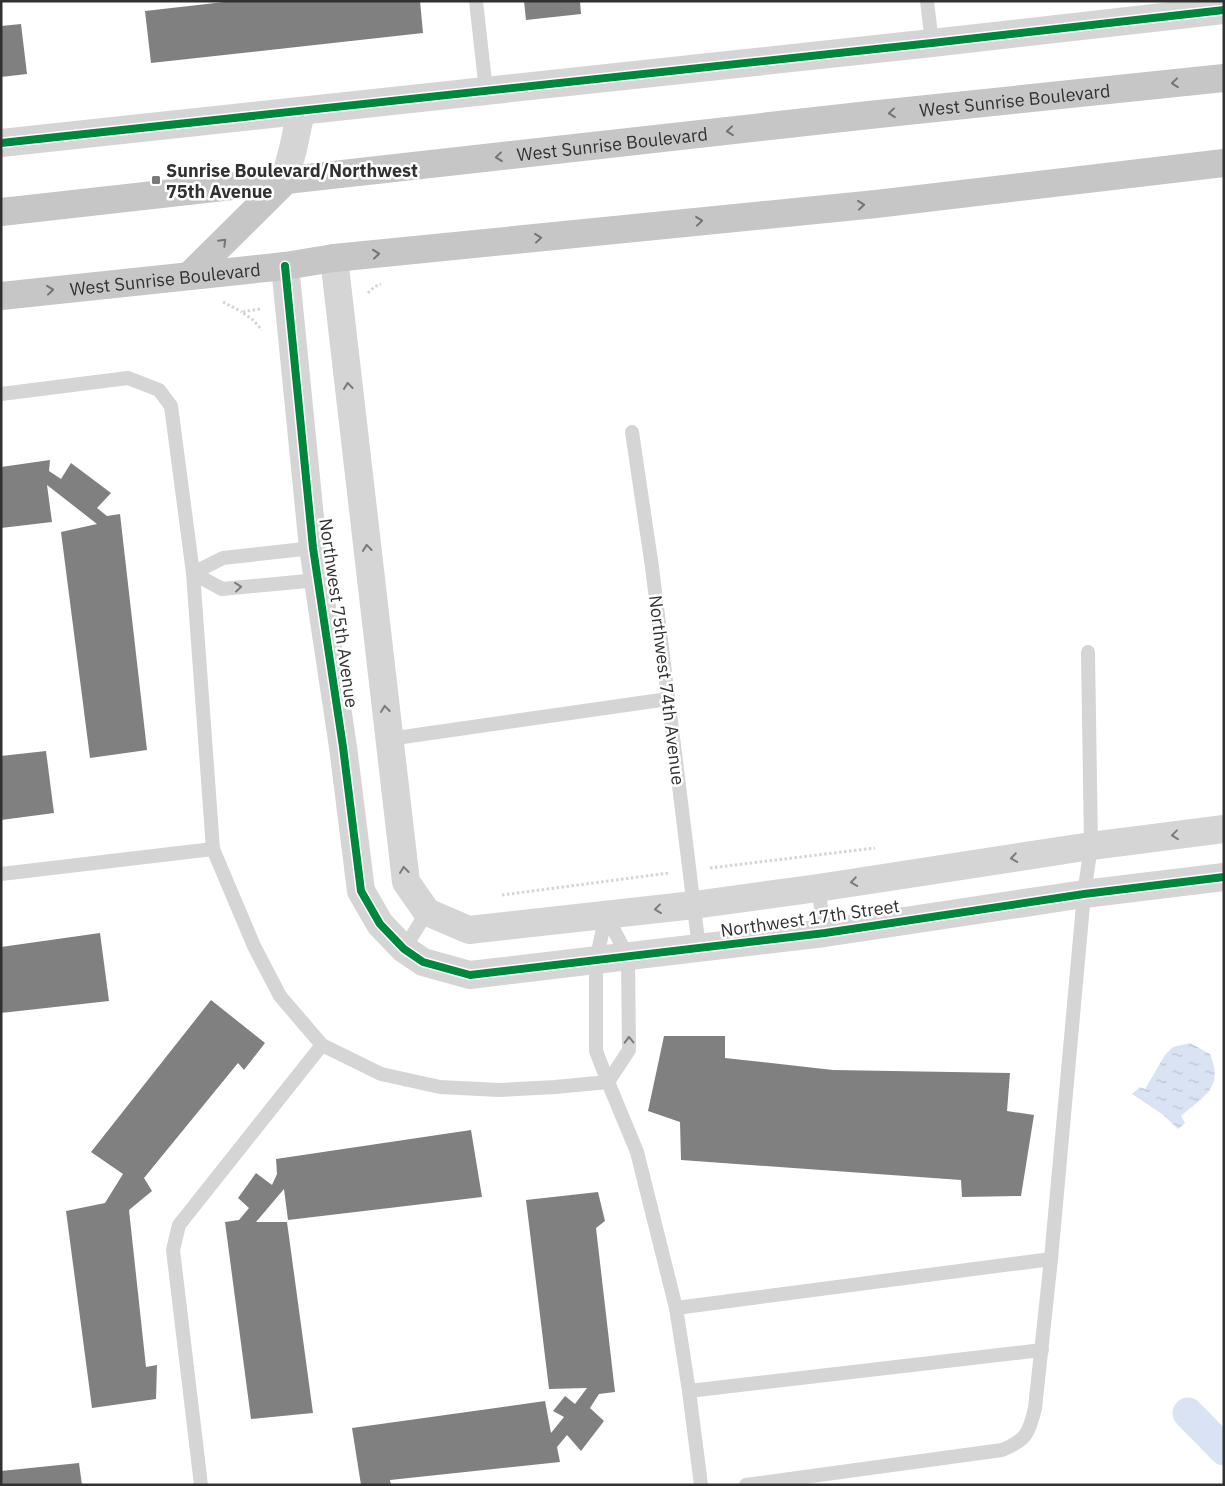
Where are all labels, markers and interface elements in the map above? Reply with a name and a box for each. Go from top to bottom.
one-way arrow [1171,77,1179,88]
street label: West Sunrise Boulevard [918,78,1111,121]
one-way arrow [888,107,896,118]
street label: West Sunrise Boulevard [516,122,709,166]
one-way arrow [726,125,734,136]
one-way arrow [495,151,503,162]
place label: Sunrise Boulevard/Northwest 75th Avenue [166,159,418,203]
marker: Sunrise Boulevard/Northwest 75th Avenue [150,174,162,186]
one-way arrow [857,200,865,211]
one-way arrow [696,216,704,227]
one-way arrow [534,233,542,244]
one-way arrow [217,238,226,247]
one-way arrow [372,249,380,260]
street label: West Sunrise Boulevard [68,257,262,300]
one-way arrow [46,285,54,296]
one-way arrow [343,382,354,390]
street label: Northwest 75th Avenue [314,517,364,709]
one-way arrow [361,543,372,551]
one-way arrow [234,582,242,593]
street label: Northwest 74th Avenue [644,594,690,786]
one-way arrow [380,705,391,713]
one-way arrow [1171,829,1179,840]
one-way arrow [1010,852,1019,862]
one-way arrow [399,866,410,874]
one-way arrow [849,877,858,887]
street label: Northwest 17th Street [719,894,901,942]
one-way arrow [654,903,662,914]
one-way arrow [624,1035,634,1043]

